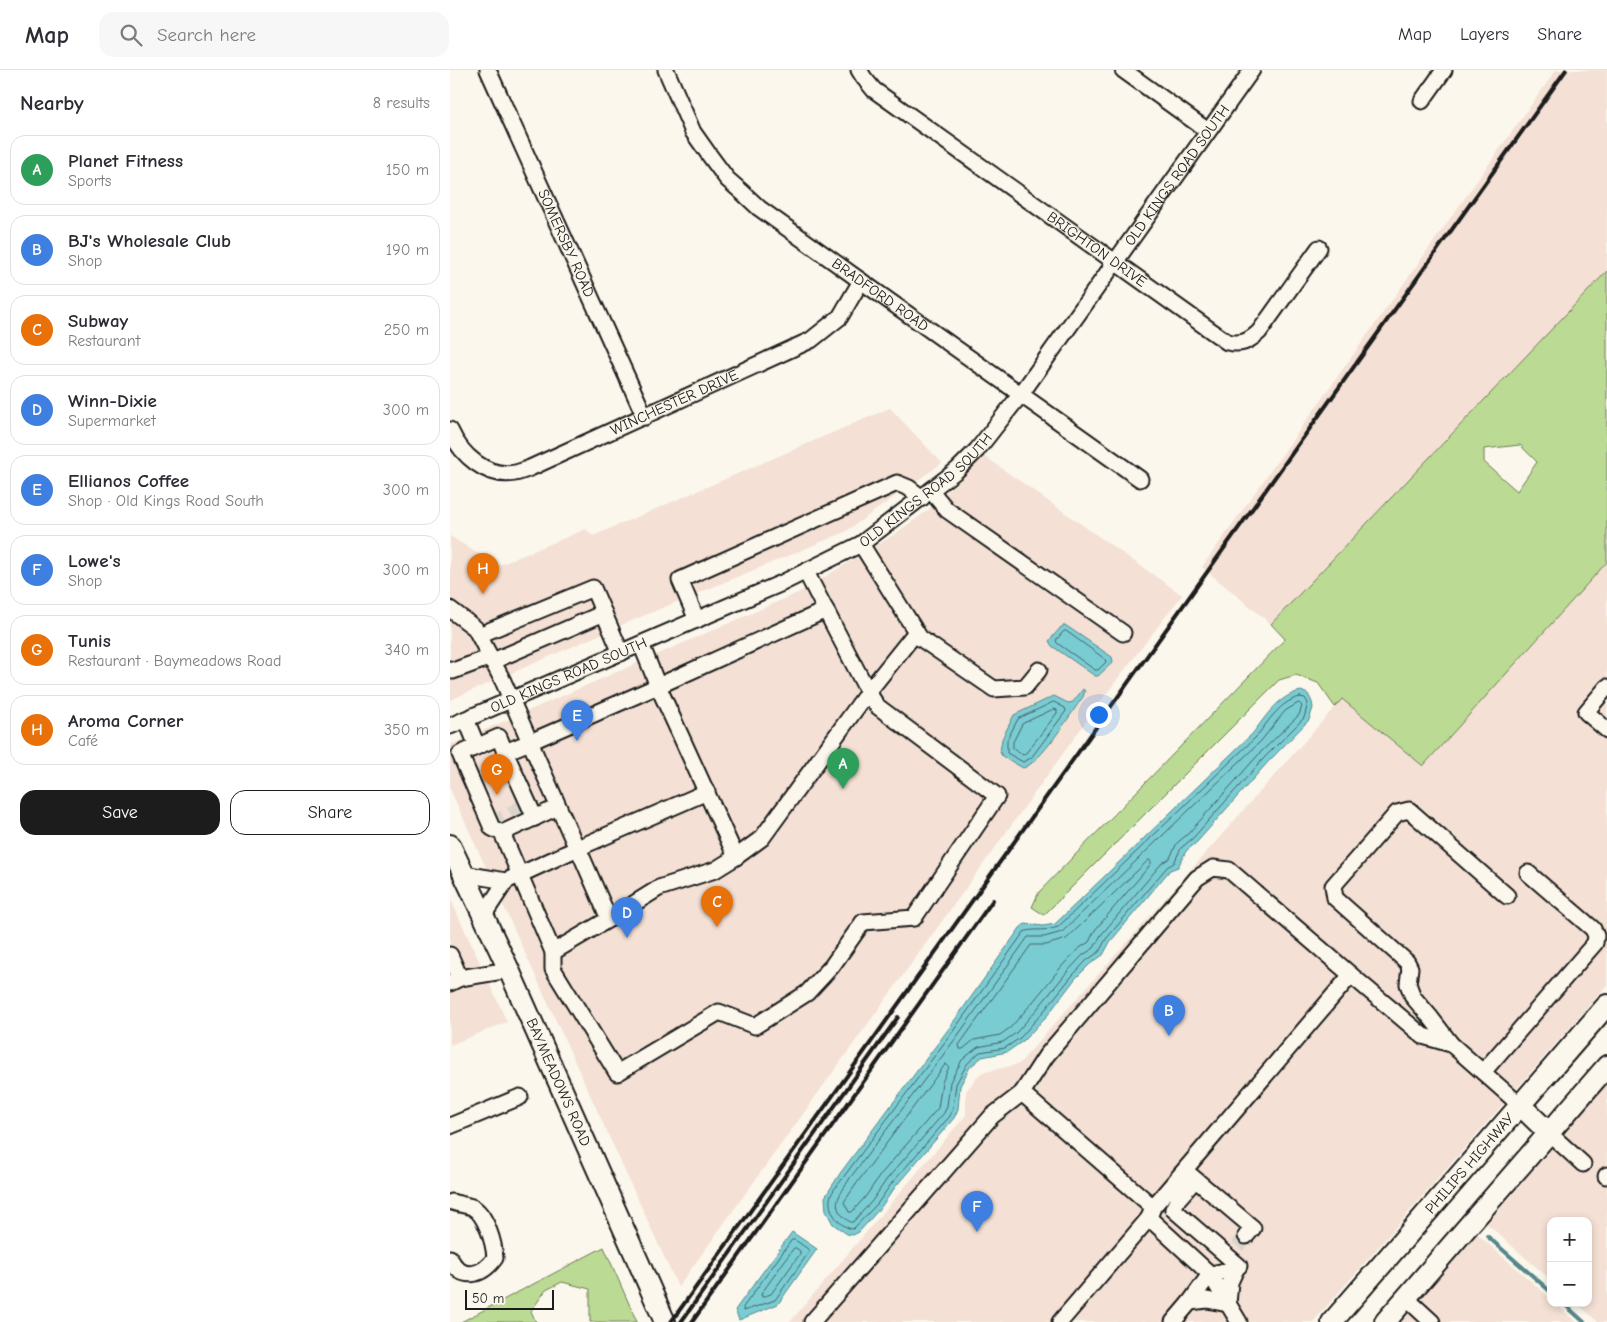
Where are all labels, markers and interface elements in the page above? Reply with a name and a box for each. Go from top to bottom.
search box [99,12,449,57]
text: Map [25,21,69,49]
icon: search [117,21,145,49]
text: Search here [157,24,256,46]
text: Map [1398,24,1432,45]
text: Layers [1460,24,1509,45]
text: Share [1537,24,1582,45]
text: Nearby [20,91,84,115]
text: 8 results [373,94,430,112]
street label: OLD KINGS ROAD SOUTH [1121,101,1233,249]
text: Planet Fitness [68,150,183,172]
text: A [33,161,41,179]
text: 150 m [386,161,429,179]
text: Sports [68,172,111,190]
street label: SOMERSBY ROAD [534,186,599,300]
street label: BRIGHTON DRIVE [1044,207,1150,291]
text: BJ's Wholesale Club [68,230,231,252]
text: B [32,241,42,259]
text: 190 m [386,241,429,259]
text: Shop [68,252,102,270]
street label: BRADFORD ROAD [829,254,932,335]
text: Subway [68,310,128,332]
text: C [32,321,42,339]
text: 250 m [384,321,429,339]
text: Restaurant [68,332,140,350]
street label: WINCHESTER DRIVE [607,365,741,439]
text: Winn-Dixie [68,390,157,412]
text: D [32,401,42,419]
text: 300 m [383,401,429,419]
text: Supermarket [68,412,156,430]
street label: OLD KINGS ROAD SOUTH [856,429,996,551]
text: Ellianos Coffee [68,470,189,492]
text: E [32,481,42,499]
text: 300 m [383,481,429,499]
text: Shop · Old Kings Road South [68,492,264,510]
text: Lowe's [68,550,121,572]
pin: H [467,553,499,594]
text: F [32,561,42,579]
text: 300 m [383,561,429,579]
text: Shop [68,572,102,590]
text: Tunis [68,630,111,652]
street label: OLD KINGS ROAD SOUTH [487,633,649,717]
text: G [31,641,43,659]
text: 340 m [385,641,429,659]
text: Restaurant · Baymeadows Road [68,652,282,670]
pin: E [561,700,593,741]
your location [1086,702,1112,728]
text: Aroma Corner [68,710,183,732]
text: H [31,721,43,739]
text: 350 m [384,721,429,739]
text: Café [68,732,98,750]
pin: A [827,748,859,789]
pin: G [481,754,513,795]
button: Save [20,790,220,835]
button: Share [230,790,430,835]
pin: C [701,886,733,927]
pin: D [611,897,643,938]
pin: B [1153,995,1185,1036]
street label: BAYMEADOWS ROAD [523,1015,595,1149]
street label: PHILIPS HIGHWAY [1421,1109,1518,1217]
pin: F [961,1191,993,1232]
map controls [1547,1217,1592,1307]
button: + [1547,1217,1592,1262]
button: − [1547,1262,1592,1307]
scale bar [465,1287,554,1310]
text: 50 m [472,1290,504,1307]

